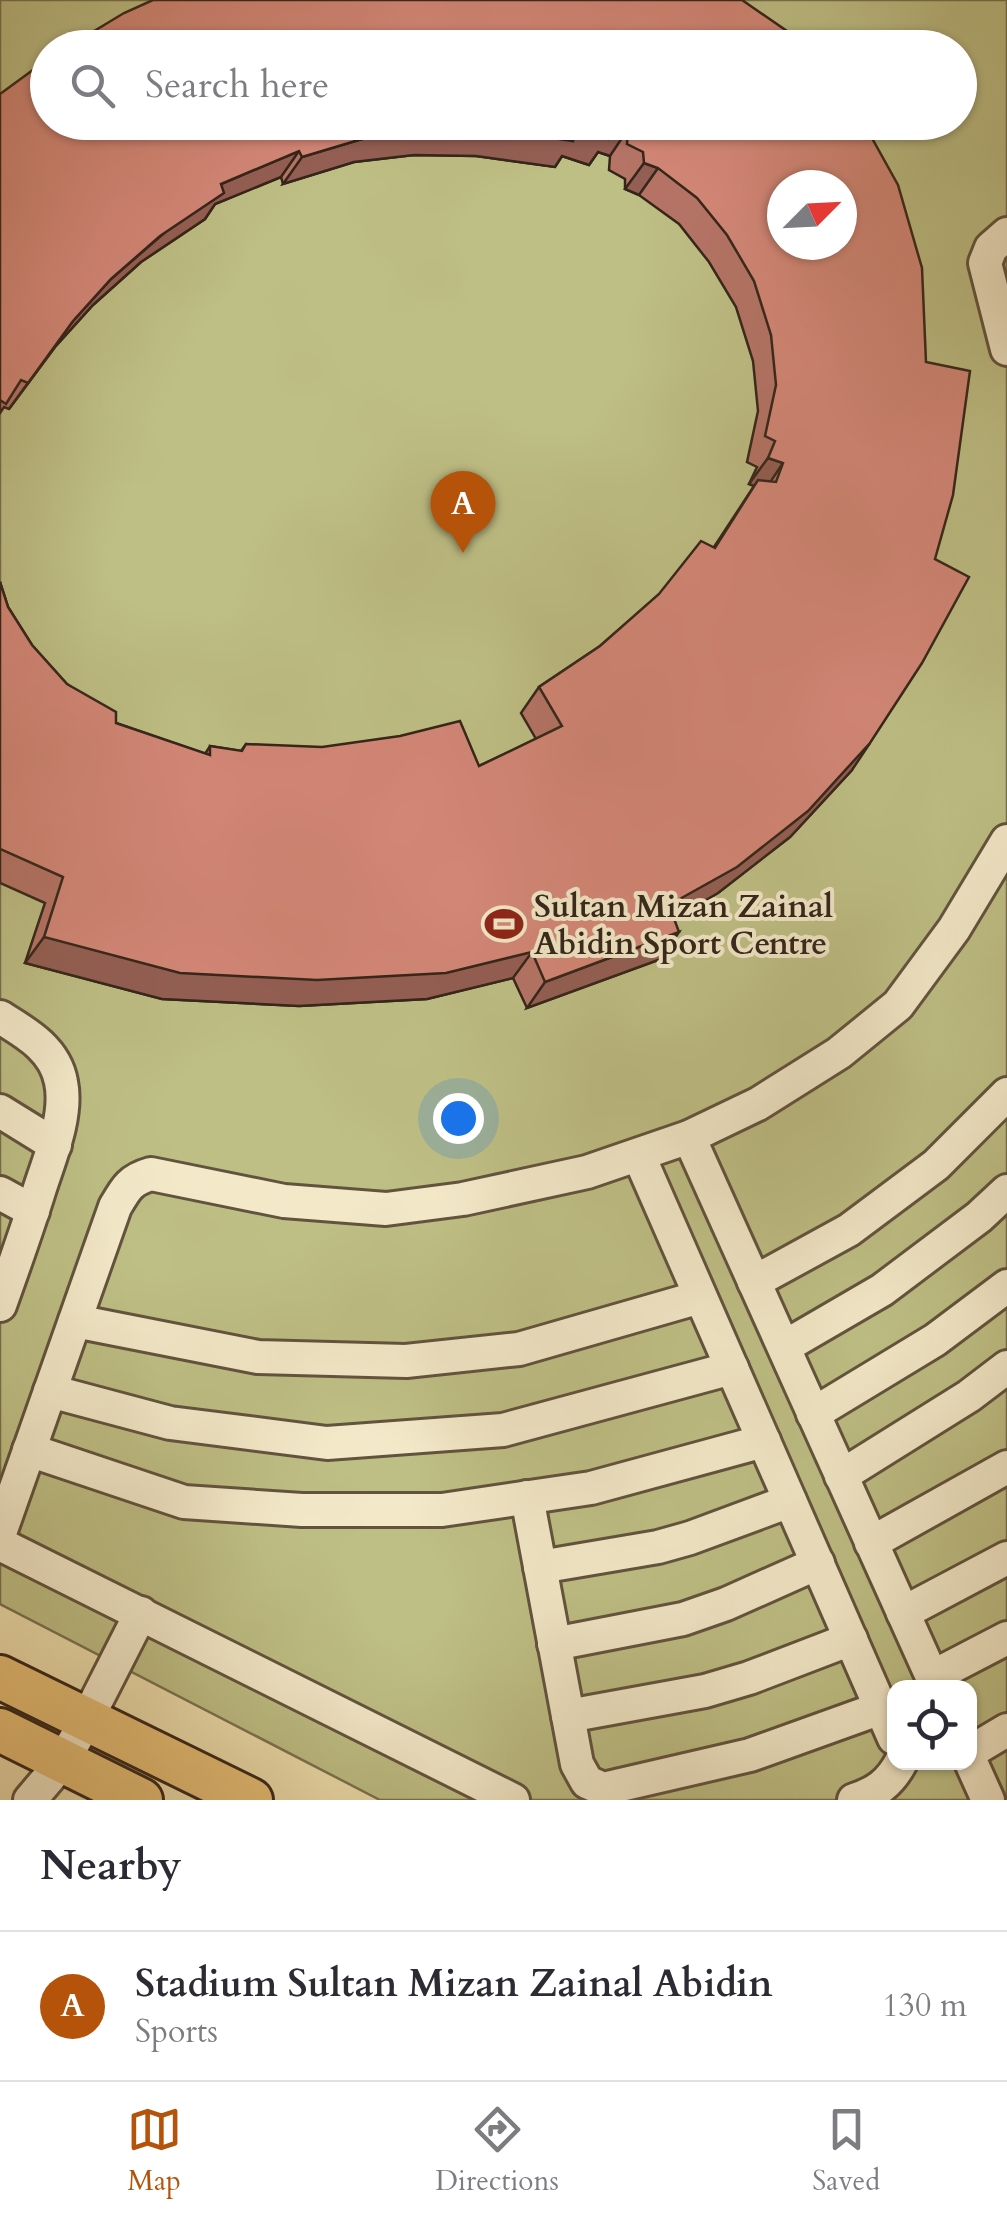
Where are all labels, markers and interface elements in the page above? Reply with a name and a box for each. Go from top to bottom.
search box [30,30,977,140]
icon: search [65,58,120,113]
text: Search here [145,59,329,111]
north arrow [767,170,857,260]
pin: A [430,470,496,553]
place label: Sultan Mizan Zainal Abidin Sport Centre [534,885,833,966]
sports icon: Sultan Mizan Zainal Abidin Sport Centre [483,903,525,945]
your location [433,1093,484,1144]
map controls [887,1680,977,1770]
button: locate [887,1680,977,1770]
text: Nearby [40,1837,182,1894]
text: Stadium Sultan Mizan Zainal Abidin [135,1958,773,2010]
text: A [60,1984,85,2028]
text: 130 m [882,1984,967,2028]
text: Sports [135,2010,218,2054]
tab: Map [127,2102,182,2200]
tab: Directions [435,2102,559,2200]
tab: Saved [812,2102,880,2200]

